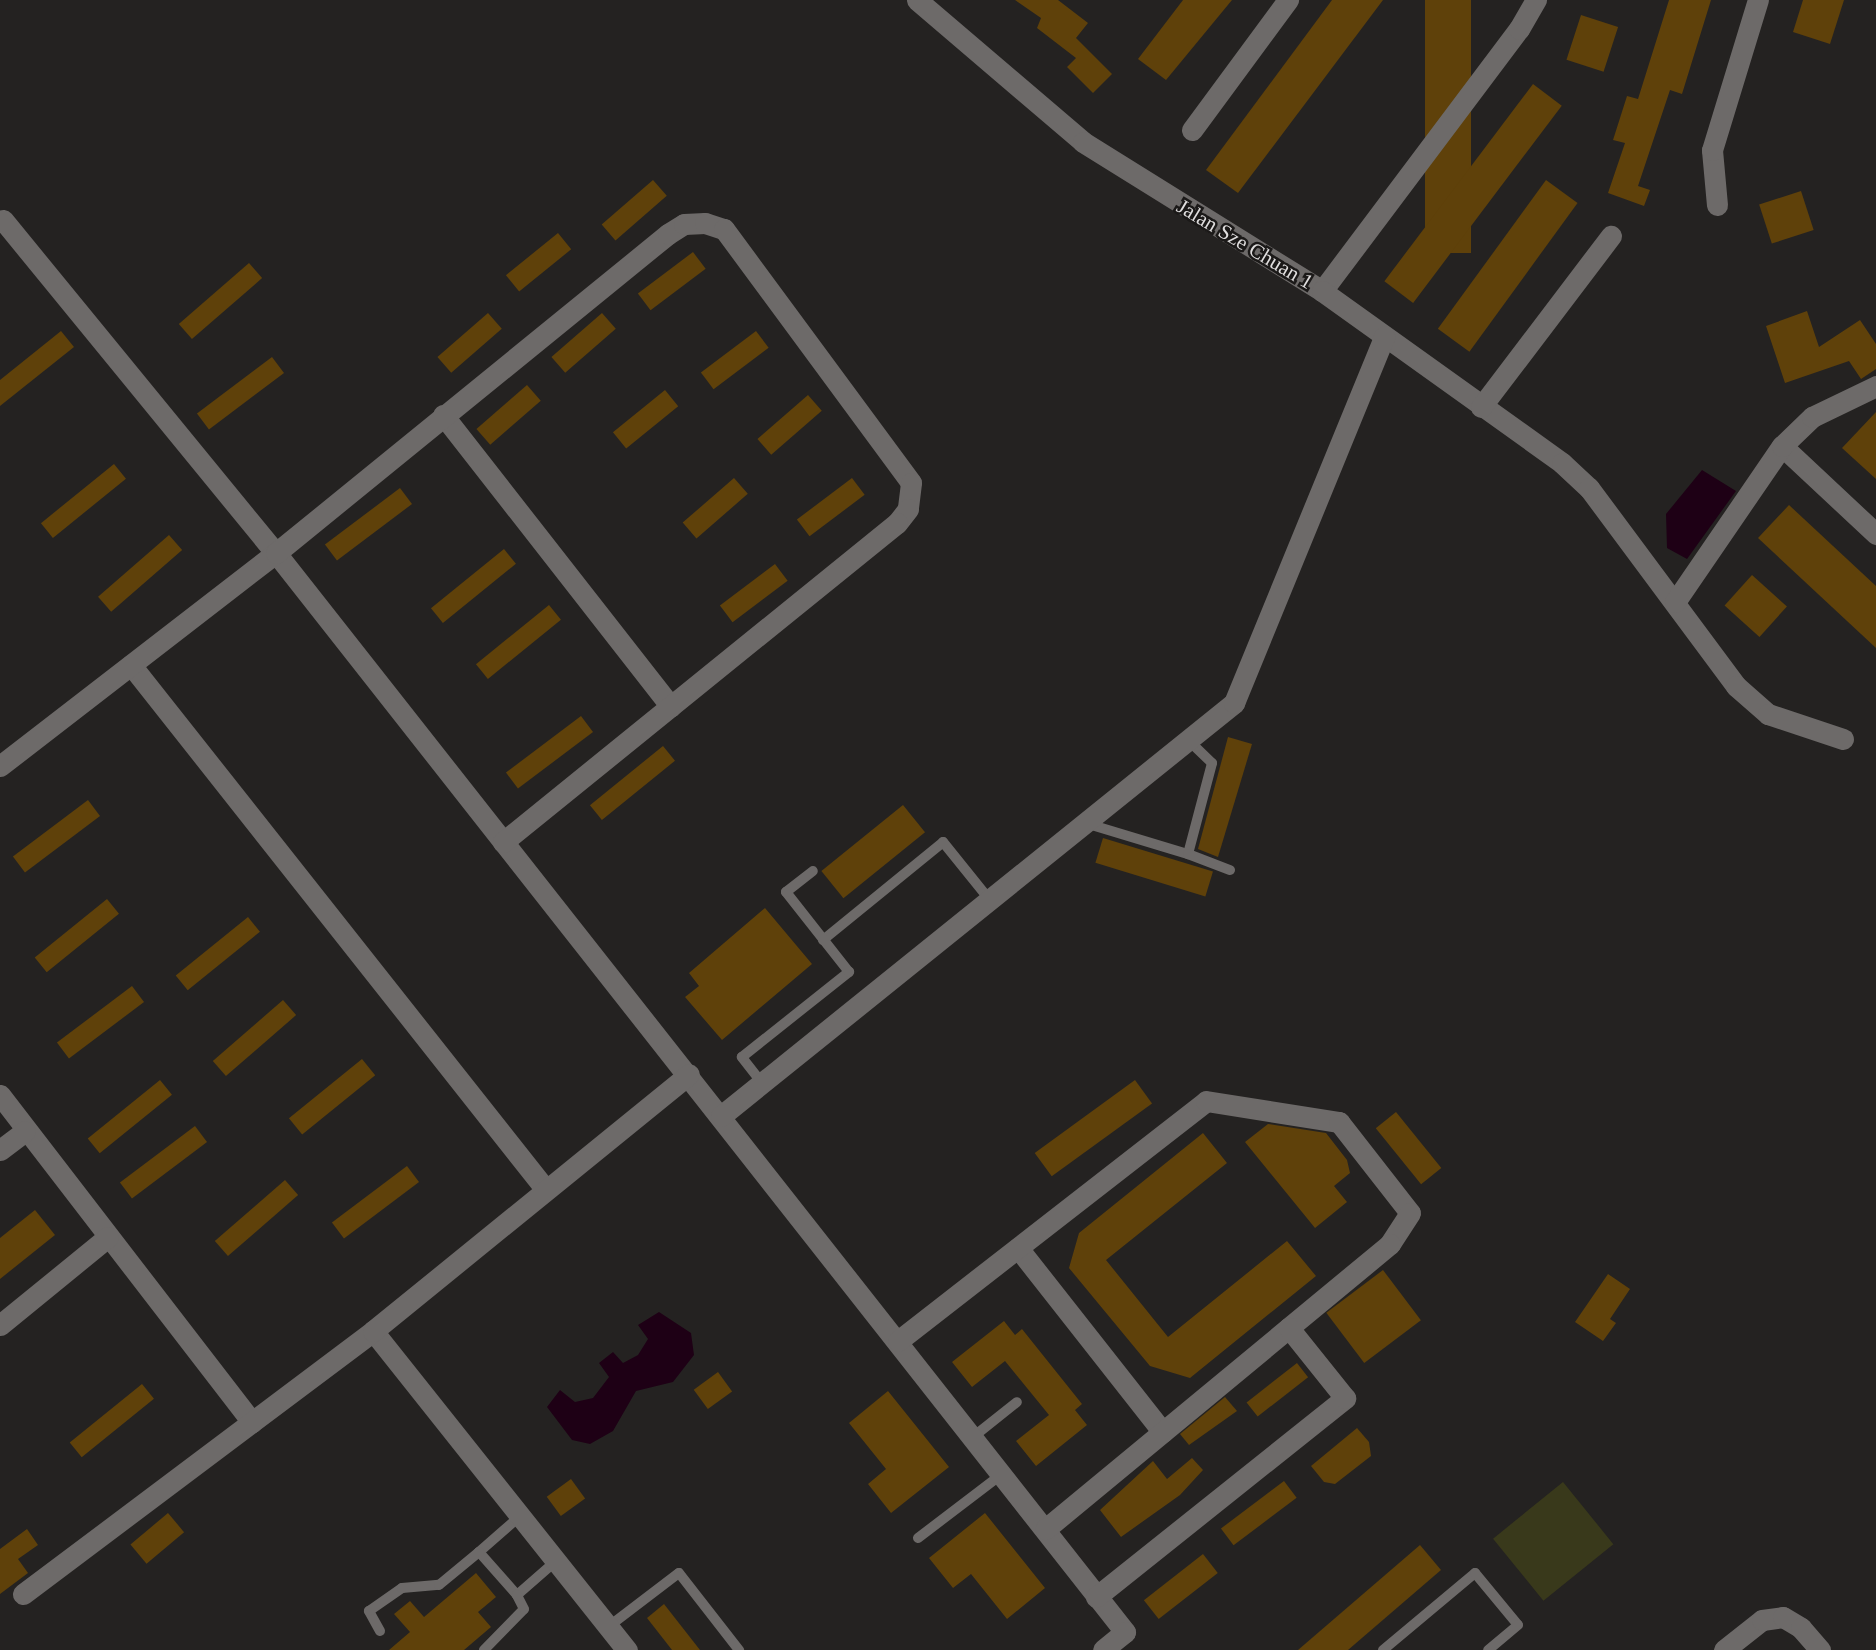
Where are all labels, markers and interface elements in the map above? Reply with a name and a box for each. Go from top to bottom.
street label: Jalan Sze Chuan 1 [1172,193,1318,295]

